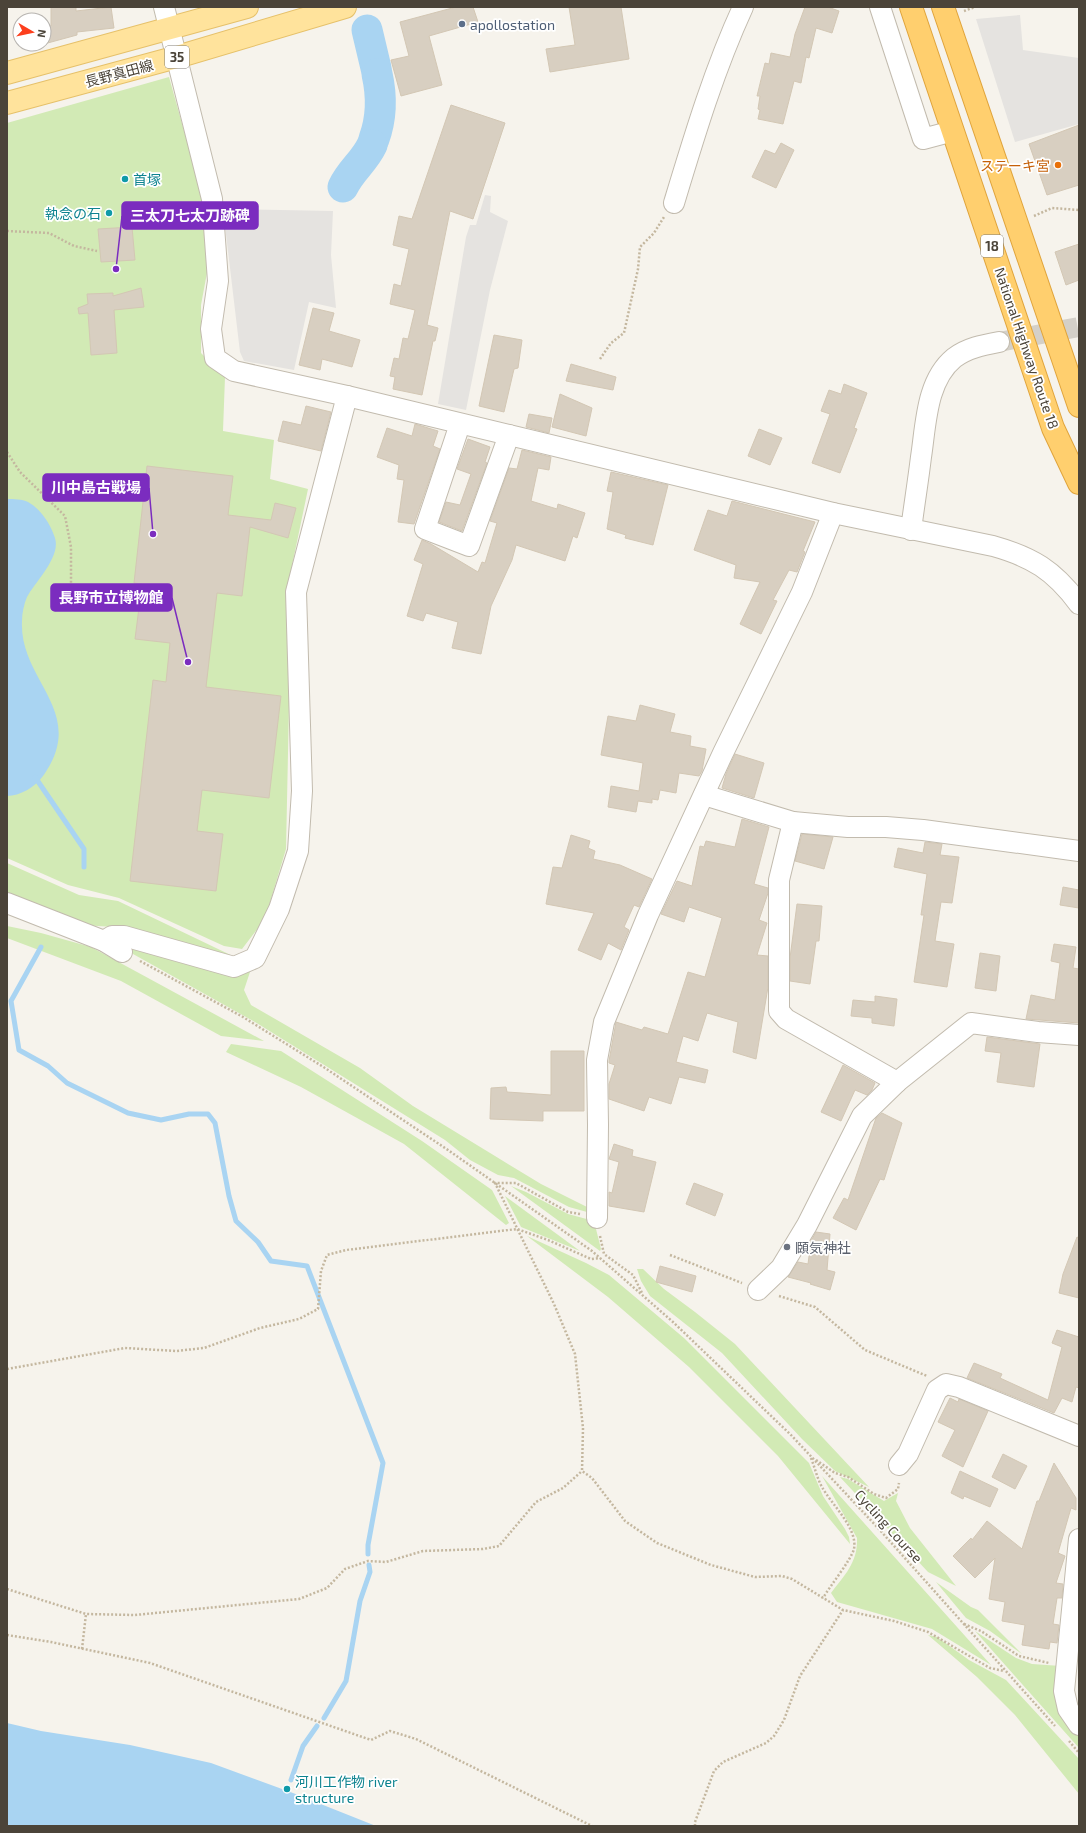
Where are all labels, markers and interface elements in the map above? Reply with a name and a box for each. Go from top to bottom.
north arrow [12,12,52,52]
place label: apollostation [470,16,555,33]
marker: apollostation [457,19,467,29]
text: N [35,29,49,39]
road number: 35 [165,46,189,68]
street label: 長野真田線 [83,56,155,90]
place label: ステーキ宮 [980,157,1050,174]
marker: ステーキ宮 [1053,160,1063,170]
place label: 首塚 [133,171,161,188]
marker: 首塚 [120,174,130,184]
callout: 三太刀七太刀跡碑 [122,202,258,229]
place label: 執念の石 [45,205,101,222]
text: 三太刀七太刀跡碑 [130,206,250,224]
marker: 執念の石 [104,208,114,218]
road number: 18 [981,235,1003,257]
street label: National Highway Route 18 [991,265,1063,431]
callout: 川中島古戦場 [43,474,149,501]
text: 川中島古戦場 [51,478,141,496]
callout: 長野市立博物館 [51,584,172,611]
text: 長野市立博物館 [58,588,164,606]
place label: 頥気神社 [795,1239,851,1256]
marker: 頥気神社 [782,1242,792,1252]
street label: Cycling Course [852,1486,926,1566]
place label: 河川工作物 river structure [295,1773,398,1806]
marker: 河川工作物 river structure [282,1784,292,1794]

